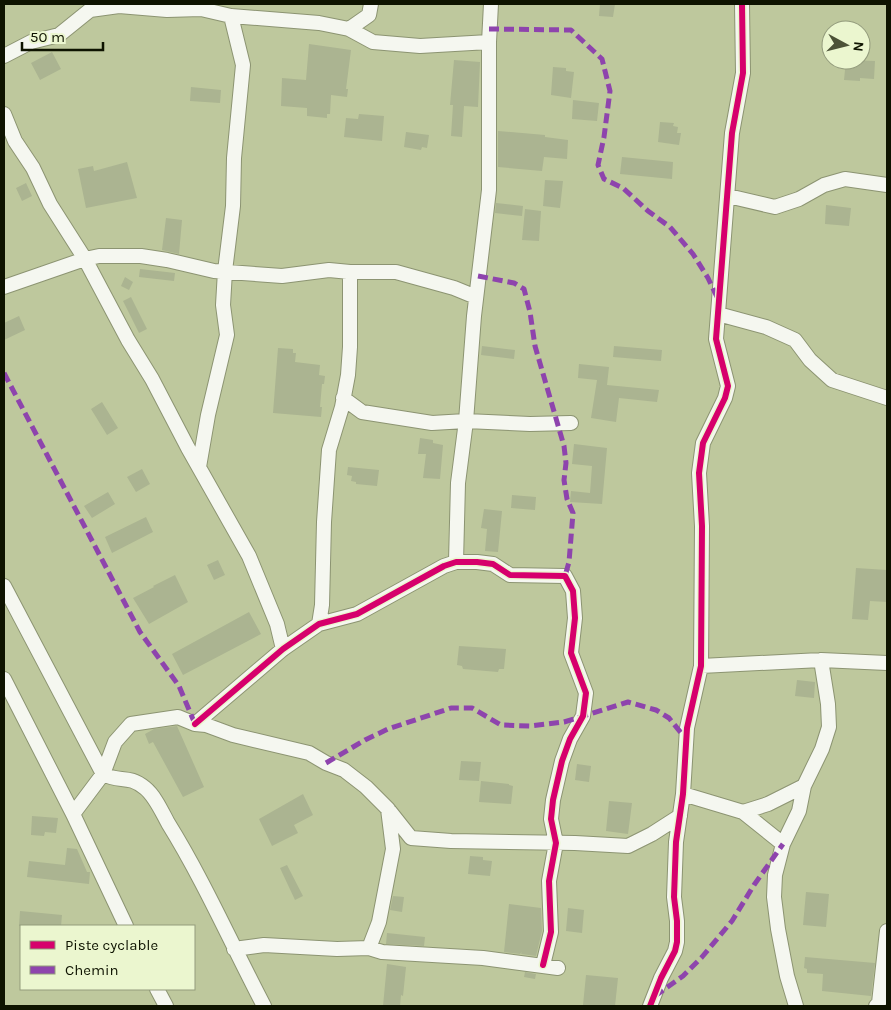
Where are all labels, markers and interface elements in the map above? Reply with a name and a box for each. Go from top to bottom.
scale bar [22,20,104,52]
north arrow [821,20,871,70]
text: 50 m [30,28,65,46]
text: N [849,41,867,53]
legend [20,925,195,990]
text: Piste cyclable [65,936,158,954]
text: Chemin [65,961,119,979]

